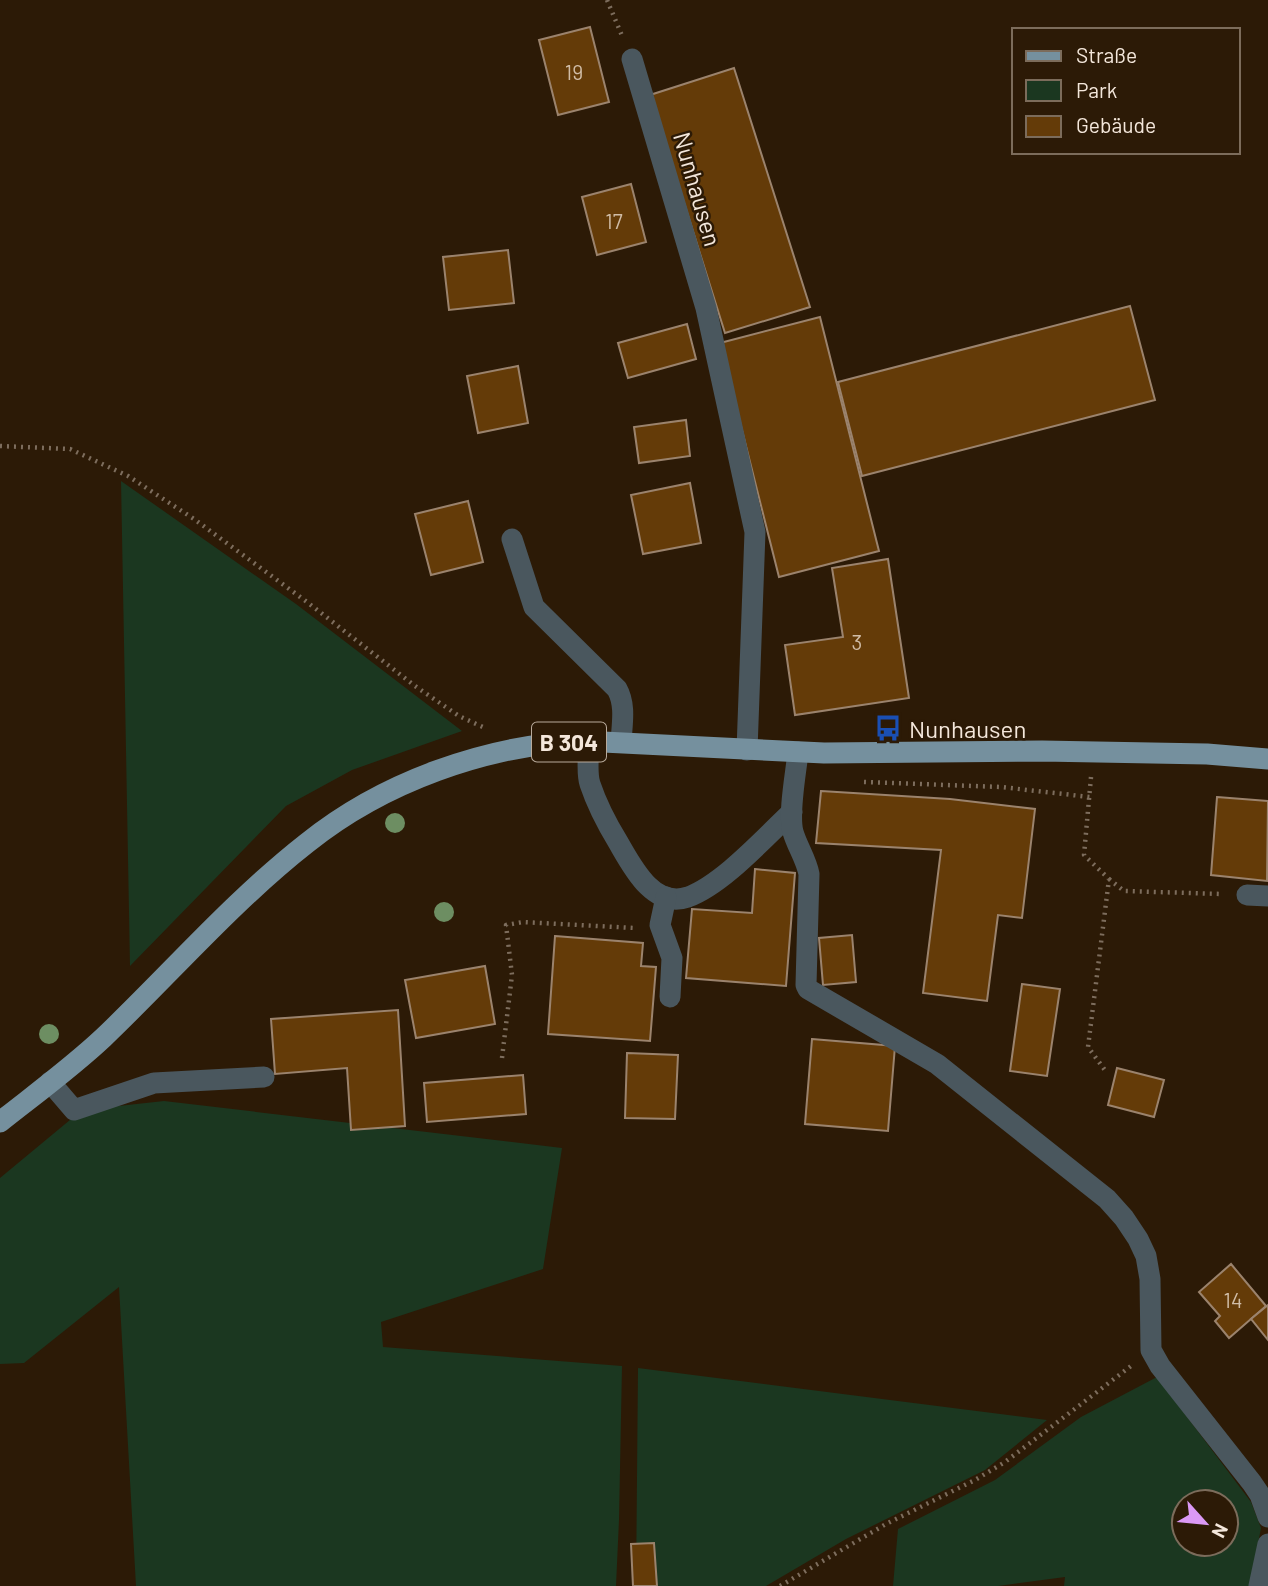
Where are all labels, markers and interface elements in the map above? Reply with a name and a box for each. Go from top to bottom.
legend [1012,28,1240,154]
text: Straße [1076,42,1137,67]
house number: 19 [565,59,583,84]
text: Park [1076,77,1117,102]
text: Gebäude [1076,112,1156,137]
street label: Nunhausen [668,129,728,249]
house number: 17 [605,208,623,233]
house number: 3 [852,629,862,654]
bus stop icon: Nunhausen [873,713,903,743]
place label: Nunhausen [909,714,1026,743]
road number: B 304 [532,722,606,762]
house number: 14 [1224,1287,1242,1312]
north arrow [1170,1488,1240,1558]
text: N [1207,1520,1234,1542]

